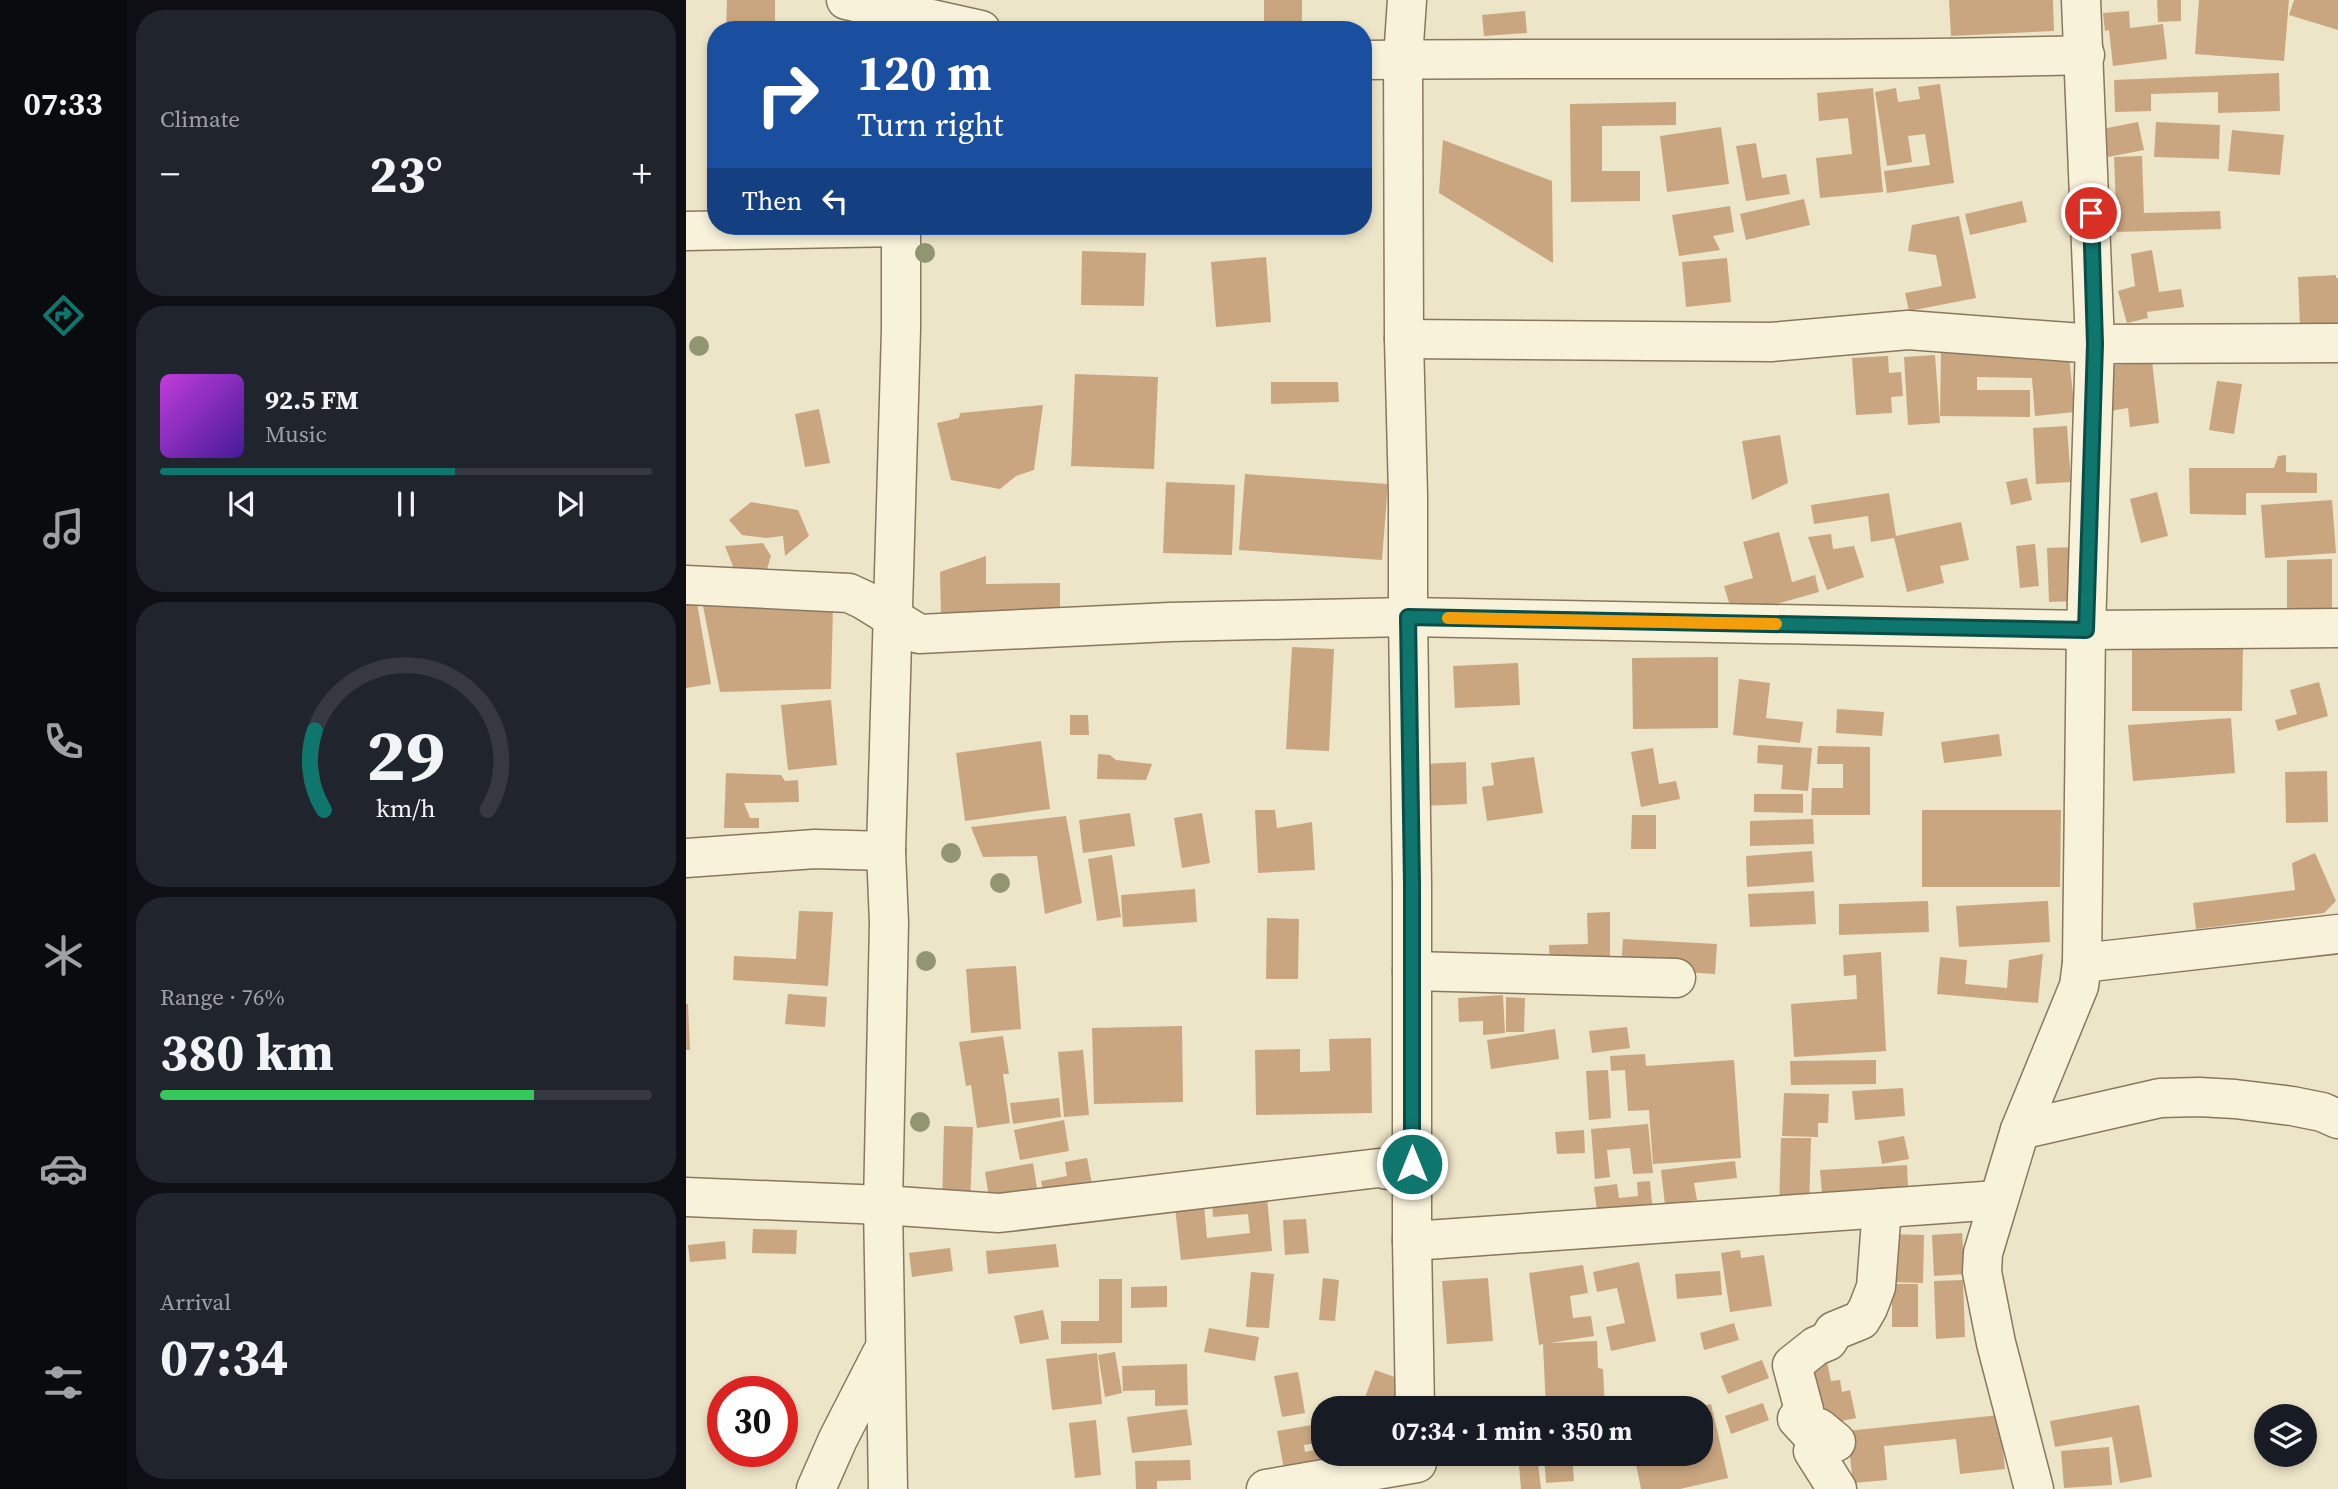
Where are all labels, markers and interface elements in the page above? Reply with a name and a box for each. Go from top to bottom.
text: 120 m [857,39,992,106]
icon: right [742,49,833,140]
text: 07:33 [24,82,102,126]
text: Climate [160,103,240,135]
text: Turn right [857,103,1003,147]
text: 23° [369,138,443,209]
text: − [160,148,180,200]
text: + [632,148,652,200]
icon: left [816,182,854,220]
text: Then [742,183,802,219]
pin [2061,183,2121,243]
icon: arrive [2072,194,2110,232]
icon: directions [39,291,88,340]
text: 92.5 FM [265,382,359,418]
text: Music [265,418,327,450]
icon: previous [223,485,261,523]
icon: pause [387,485,425,523]
icon: next [551,485,589,523]
icon: music [39,504,88,553]
text: 29 [367,706,445,805]
icon: phone [39,717,88,766]
text: km/h [376,791,436,825]
icon: climate [39,931,88,980]
text: Range · 76% [160,981,285,1013]
text: 380 km [160,1016,334,1087]
position arrow [1375,1127,1449,1201]
icon: car [39,1144,88,1193]
text: Arrival [160,1286,231,1318]
text: 07:34 [160,1321,288,1392]
icon: filters [39,1358,88,1407]
speed limit sign: 30 [707,1376,798,1467]
map controls [2254,1404,2317,1467]
button: layers [2254,1404,2317,1467]
text: 07:34 · 1 min · 350 m [1392,1413,1632,1449]

